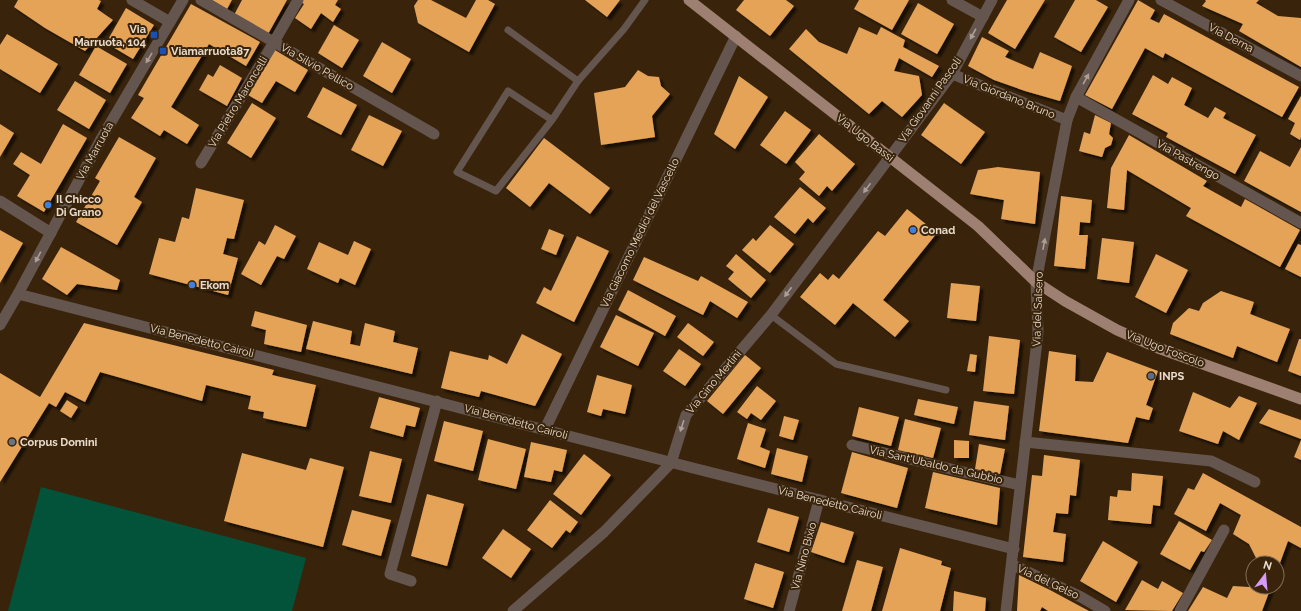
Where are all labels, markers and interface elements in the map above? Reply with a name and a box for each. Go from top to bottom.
street label: Via Derna [1206,21,1256,55]
place label: Via Marruota, 104 [74,23,146,49]
one-way arrow [970,28,977,40]
marker: Via Marruota, 104 [149,30,159,40]
street label: Via Silvio Pellico [278,41,356,93]
place label: Viamarruota87 [171,45,250,58]
marker: Viamarruota87 [158,46,168,56]
one-way arrow [145,52,152,64]
street label: Via Pietro Maroncelli [206,54,270,150]
street label: Via Giovanni Pascoli [896,55,964,145]
street label: Via Giordano Bruno [961,73,1058,122]
one-way arrow [1082,73,1089,84]
street label: Via Ugo Bassi [834,112,896,164]
street label: Via Marruota [74,120,116,182]
street label: Via Pastrengo [1154,137,1222,183]
street label: Via Giacomo Medici del Vascello [598,156,682,310]
one-way arrow [863,183,871,194]
place label: Il Chicco Di Grano [56,193,101,219]
marker: Il Chicco Di Grano [43,200,53,210]
place label: Conad [921,224,955,237]
marker: Conad [908,225,918,235]
one-way arrow [1041,238,1047,250]
one-way arrow [35,251,41,263]
street label: Via del Salsero [1030,271,1046,347]
place label: Ekom [200,279,229,292]
marker: Ekom [187,280,197,290]
one-way arrow [784,286,793,297]
street label: Via Benedetto Cairoli [149,322,255,360]
street label: Via Ugo Foscolo [1124,328,1207,370]
street label: Via Gino Merlini [684,348,744,416]
place label: INPS [1159,370,1184,383]
marker: INPS [1146,371,1156,381]
street label: Via Benedetto Cairoli [463,402,569,442]
one-way arrow [679,421,685,433]
place label: Corpus Domini [20,436,98,449]
marker: Corpus Domini [7,437,17,447]
street label: Via Sant'Ubaldo da Gubbio [868,443,1004,487]
street label: Via Benedetto Cairoli [777,484,883,522]
street label: Via Nino Bixio [789,520,819,591]
north arrow [1245,555,1285,595]
text: N [1262,558,1273,573]
street label: Via del Gelso [1015,562,1081,602]

